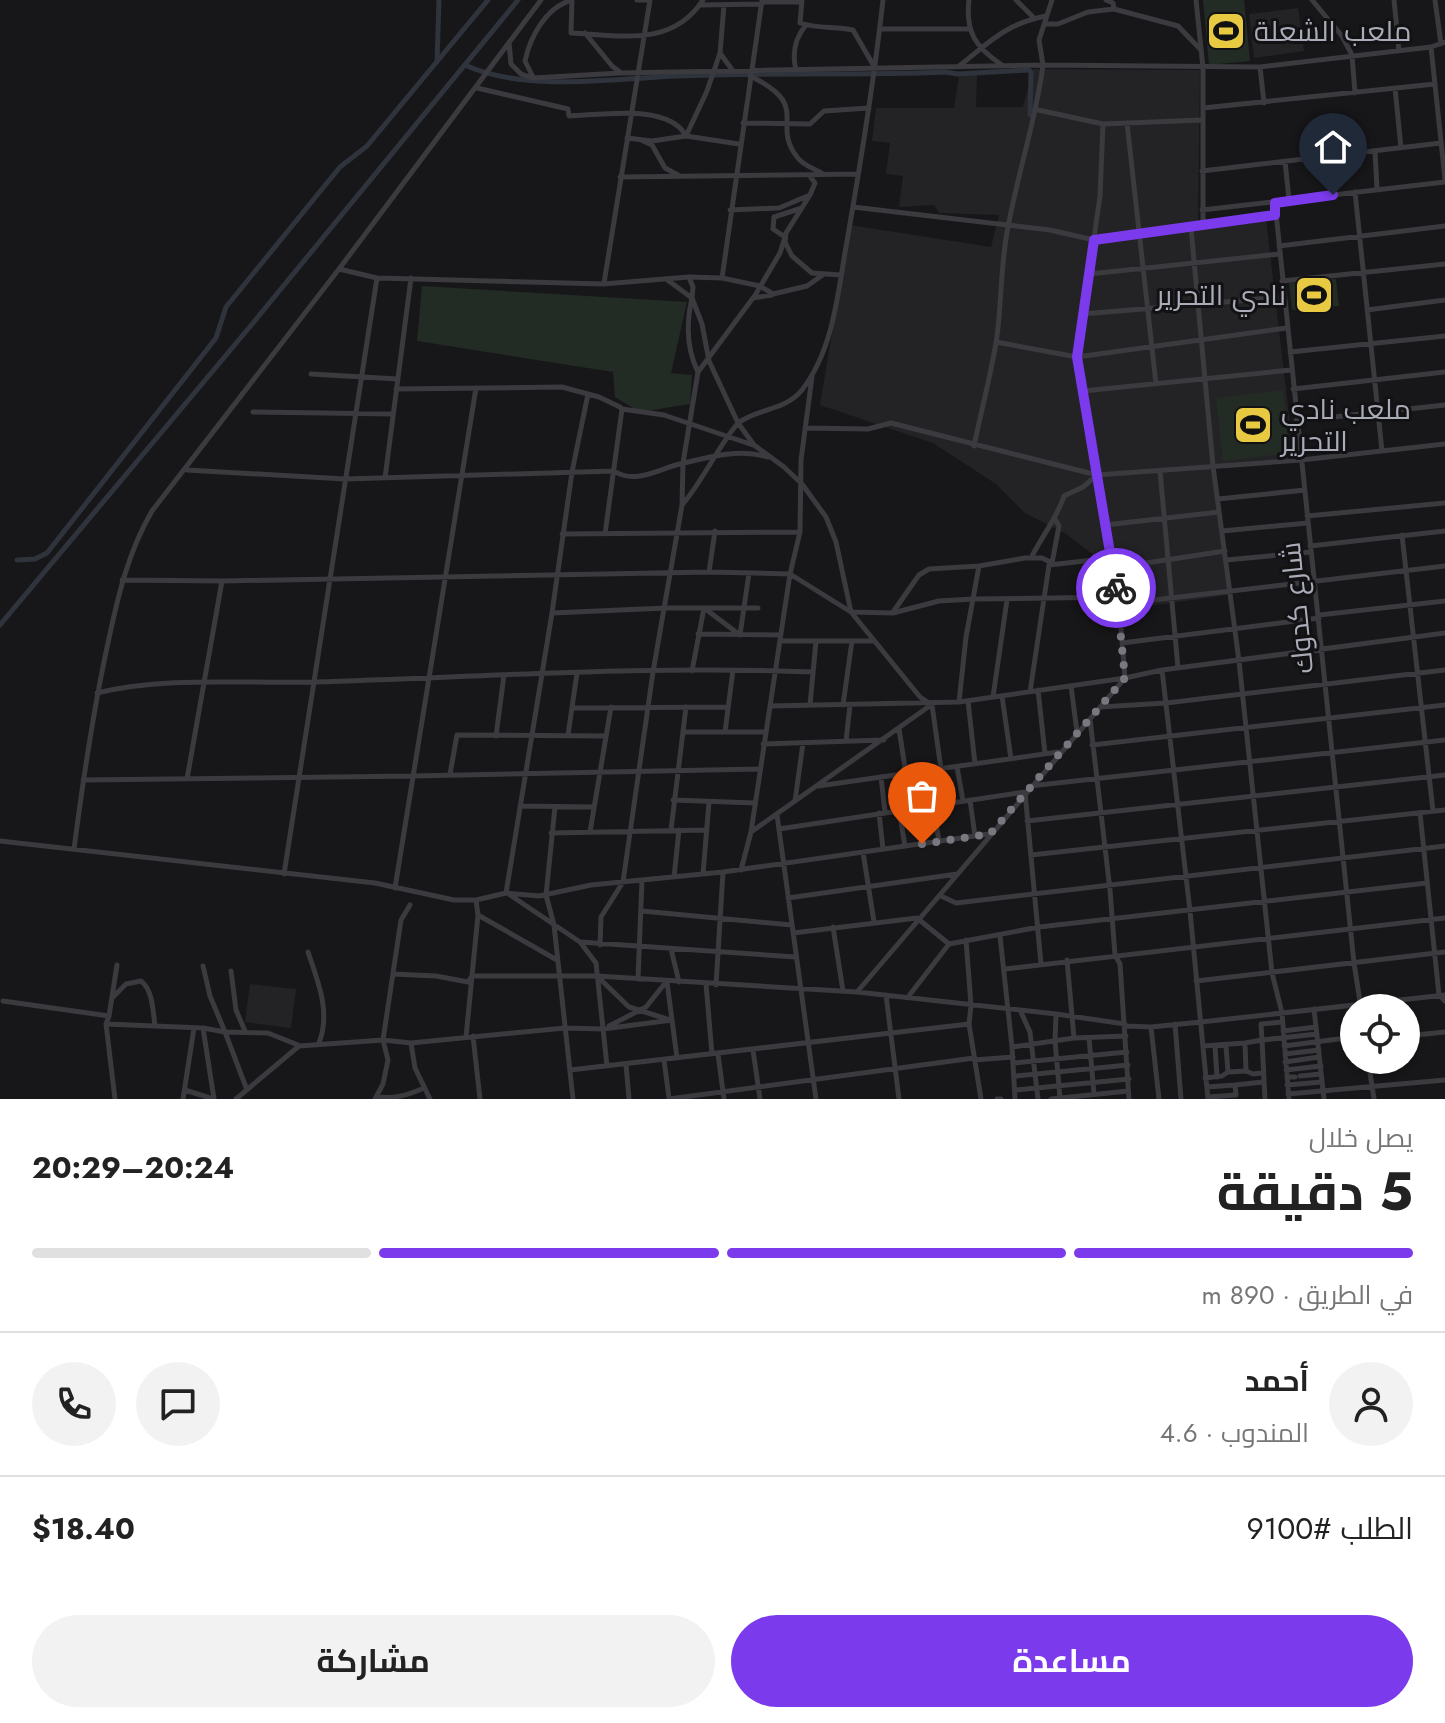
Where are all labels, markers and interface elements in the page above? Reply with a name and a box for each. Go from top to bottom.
sports icon: ملعب الشعلة [1205,10,1247,52]
place label: ملعب الشعلة [1254,11,1412,52]
pin [1299,113,1367,195]
icon: home [1311,125,1355,169]
sports icon: نادي التحرير [1293,274,1335,316]
place label: نادي التحرير [1154,275,1286,317]
place label: ملعب نادي التحرير [1279,389,1411,462]
sports icon: ملعب نادي التحرير [1232,404,1274,446]
street label: شارع كدوك [1270,540,1324,676]
courier [1076,548,1156,628]
icon: bike [1094,566,1138,610]
pin [888,762,956,844]
icon: bag [900,774,944,818]
map controls [1340,994,1420,1074]
button: locate [1340,994,1420,1074]
text: يصل خلال [1309,1119,1413,1157]
text: 20:24–20:29 [32,1146,234,1189]
text: 5 دقيقة [1217,1154,1413,1230]
text: في الطريق · 890 m [1202,1276,1413,1314]
text: أحمد [1245,1359,1309,1402]
button: phone [32,1362,116,1446]
button: chat [136,1362,220,1446]
button: person [1329,1362,1413,1446]
text: المندوب · 4.6 [1160,1414,1309,1452]
text: $18.40 [32,1507,135,1550]
text: الطلب #9100 [1247,1507,1413,1550]
button: مشاركة [32,1615,715,1707]
button: مساعدة [731,1615,1413,1707]

